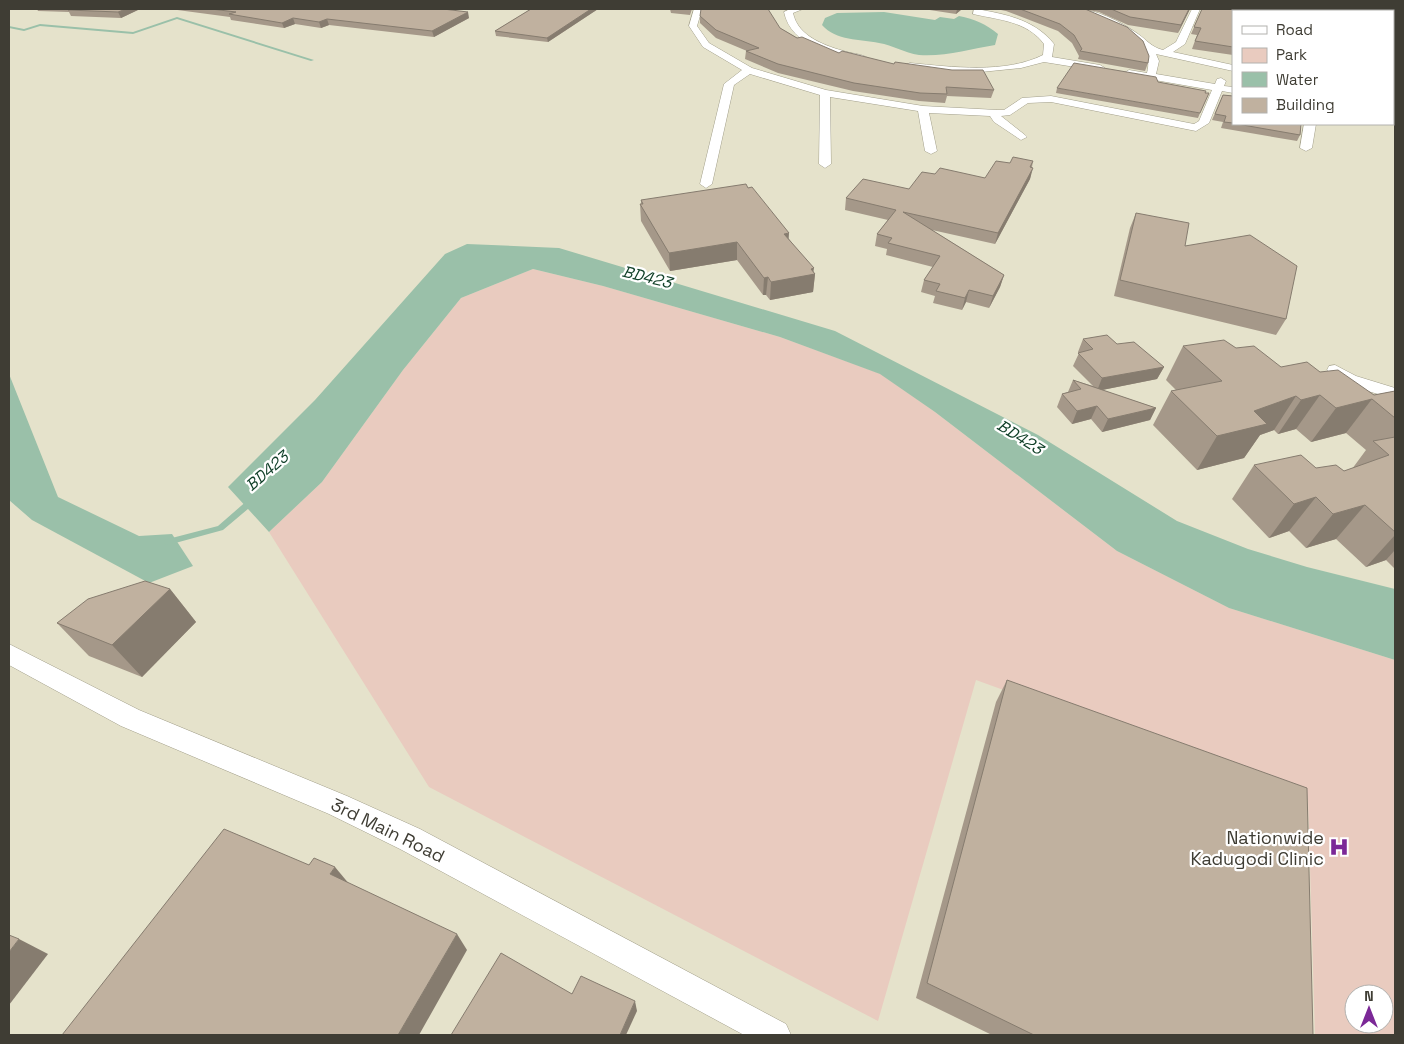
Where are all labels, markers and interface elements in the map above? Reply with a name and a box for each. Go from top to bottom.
legend [1232,10,1394,125]
text: Road [1276,20,1313,39]
text: Park [1276,45,1307,64]
text: Water [1276,70,1319,89]
text: Building [1276,95,1335,114]
water label: BD423 [620,261,676,294]
water label: BD423 [993,415,1049,461]
water label: BD423 [241,445,295,495]
street label: 3rd Main Road [327,793,449,867]
place label: Nationwide Kadugodi Clinic [1190,826,1324,870]
hospital icon: Nationwide Kadugodi Clinic [1328,836,1350,858]
north arrow [1344,984,1394,1034]
text: N [1364,987,1374,1005]

